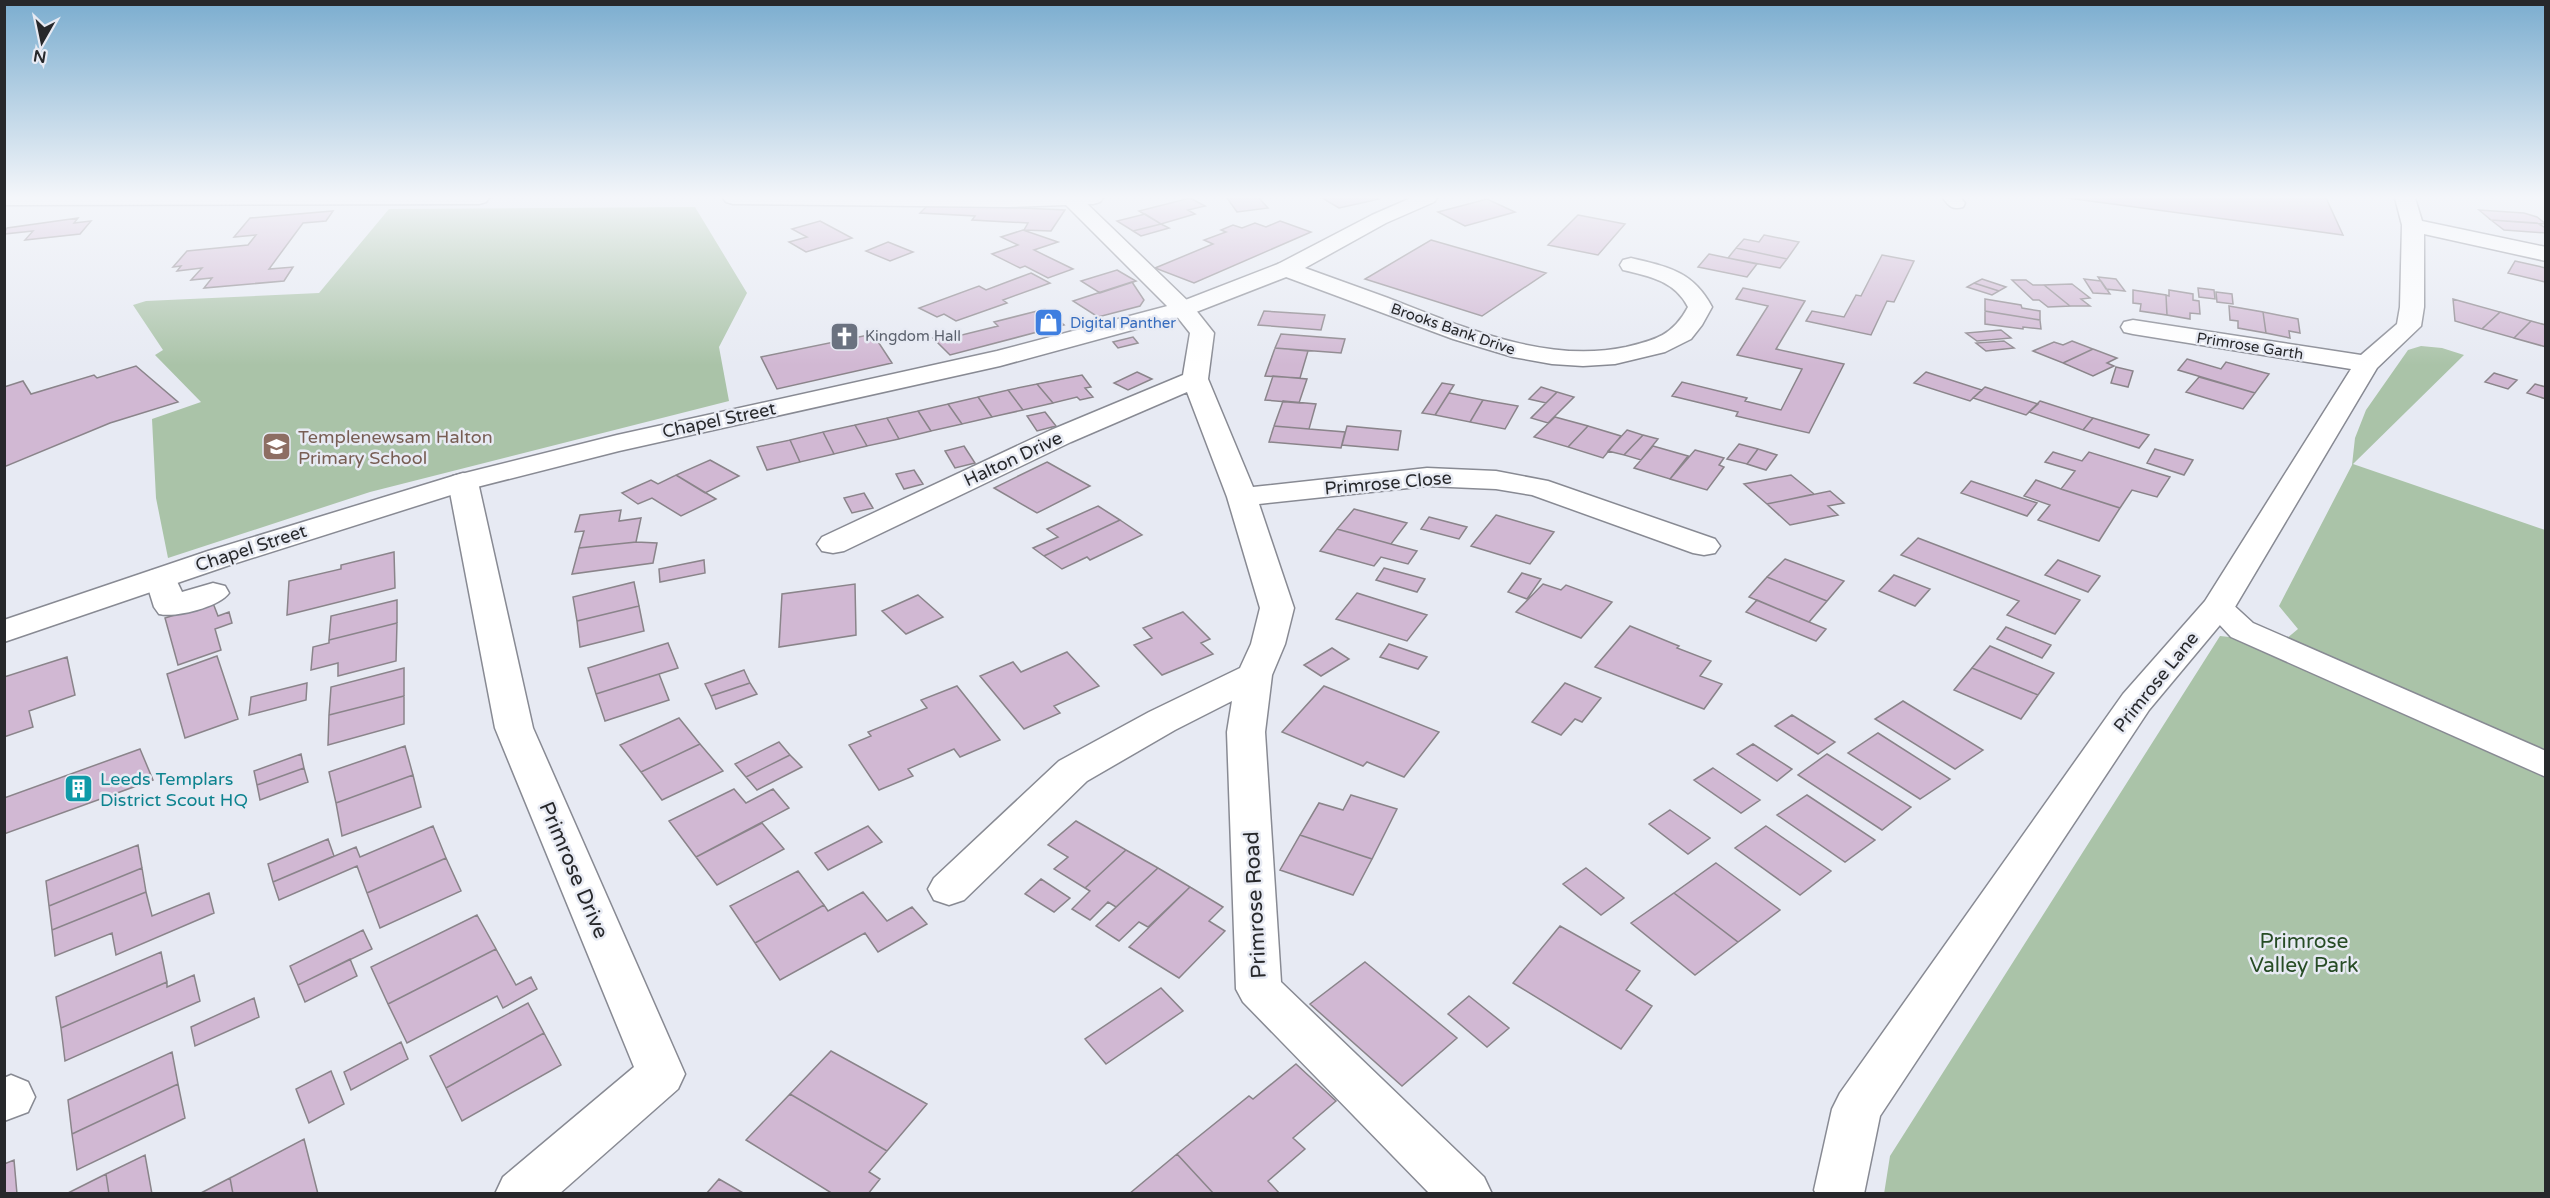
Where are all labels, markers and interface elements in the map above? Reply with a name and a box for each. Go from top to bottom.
north arrow [12,12,72,72]
text: N [32,45,48,67]
street label: Brooks Bank Drive [1389,299,1517,359]
shop icon: Digital Panther [1033,307,1065,339]
place label: Digital Panther [1070,314,1176,332]
church icon: Kingdom Hall [828,320,860,352]
place label: Kingdom Hall [865,327,961,345]
street label: Primrose Garth [2195,329,2305,363]
street label: Chapel Street [660,397,778,443]
place label: Templenewsam Halton Primary School [298,426,493,469]
street label: Halton Drive [960,427,1066,491]
school or university icon: Templenewsam Halton Primary School [261,431,293,463]
street label: Primrose Close [1323,466,1453,500]
street label: Chapel Street [193,520,310,576]
street label: Primrose Lane [2109,627,2203,737]
place label: Leeds Templars District Scout HQ [100,768,248,811]
building icon: Leeds Templars District Scout HQ [63,773,95,805]
street label: Primrose Drive [533,798,614,942]
street label: Primrose Road [1239,831,1272,979]
park label: Primrose Valley Park [2249,929,2359,978]

